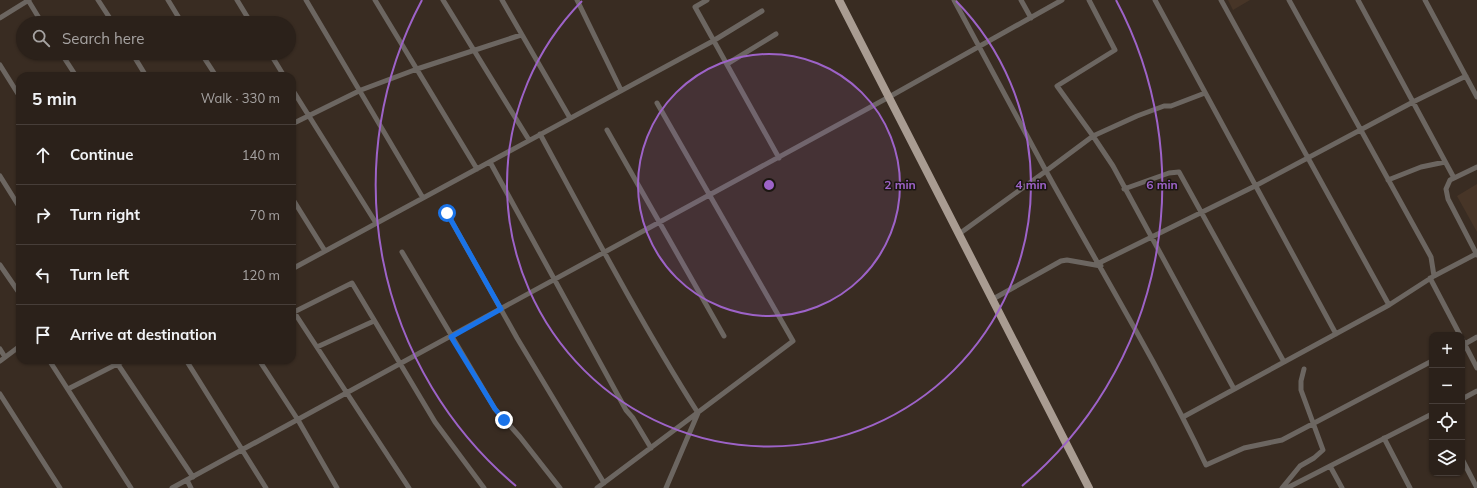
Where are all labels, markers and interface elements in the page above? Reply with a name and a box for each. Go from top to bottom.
search box [16,16,296,60]
icon: search [30,27,52,49]
text: Search here [62,29,144,48]
text: 5 min [32,88,77,109]
text: Walk · 330 m [201,90,280,106]
icon: ahead [32,144,54,166]
text: Continue [70,145,133,164]
text: 140 m [242,147,280,163]
text: 2 min [884,177,916,192]
text: 4 min [1015,177,1047,192]
text: 6 min [1146,177,1178,192]
centre of rings [762,178,776,192]
icon: right [32,204,54,226]
route start [438,204,456,222]
text: Turn right [70,205,140,224]
text: 70 m [250,207,280,223]
icon: left [32,264,54,286]
text: Turn left [70,265,129,284]
text: 120 m [242,267,280,283]
icon: arrive [32,324,54,346]
text: Arrive at destination [70,325,217,344]
map controls [1429,332,1465,476]
button: + [1429,332,1465,368]
button: − [1429,368,1465,404]
button: locate [1429,404,1465,440]
route end [495,411,513,429]
button: layers [1429,440,1465,476]

